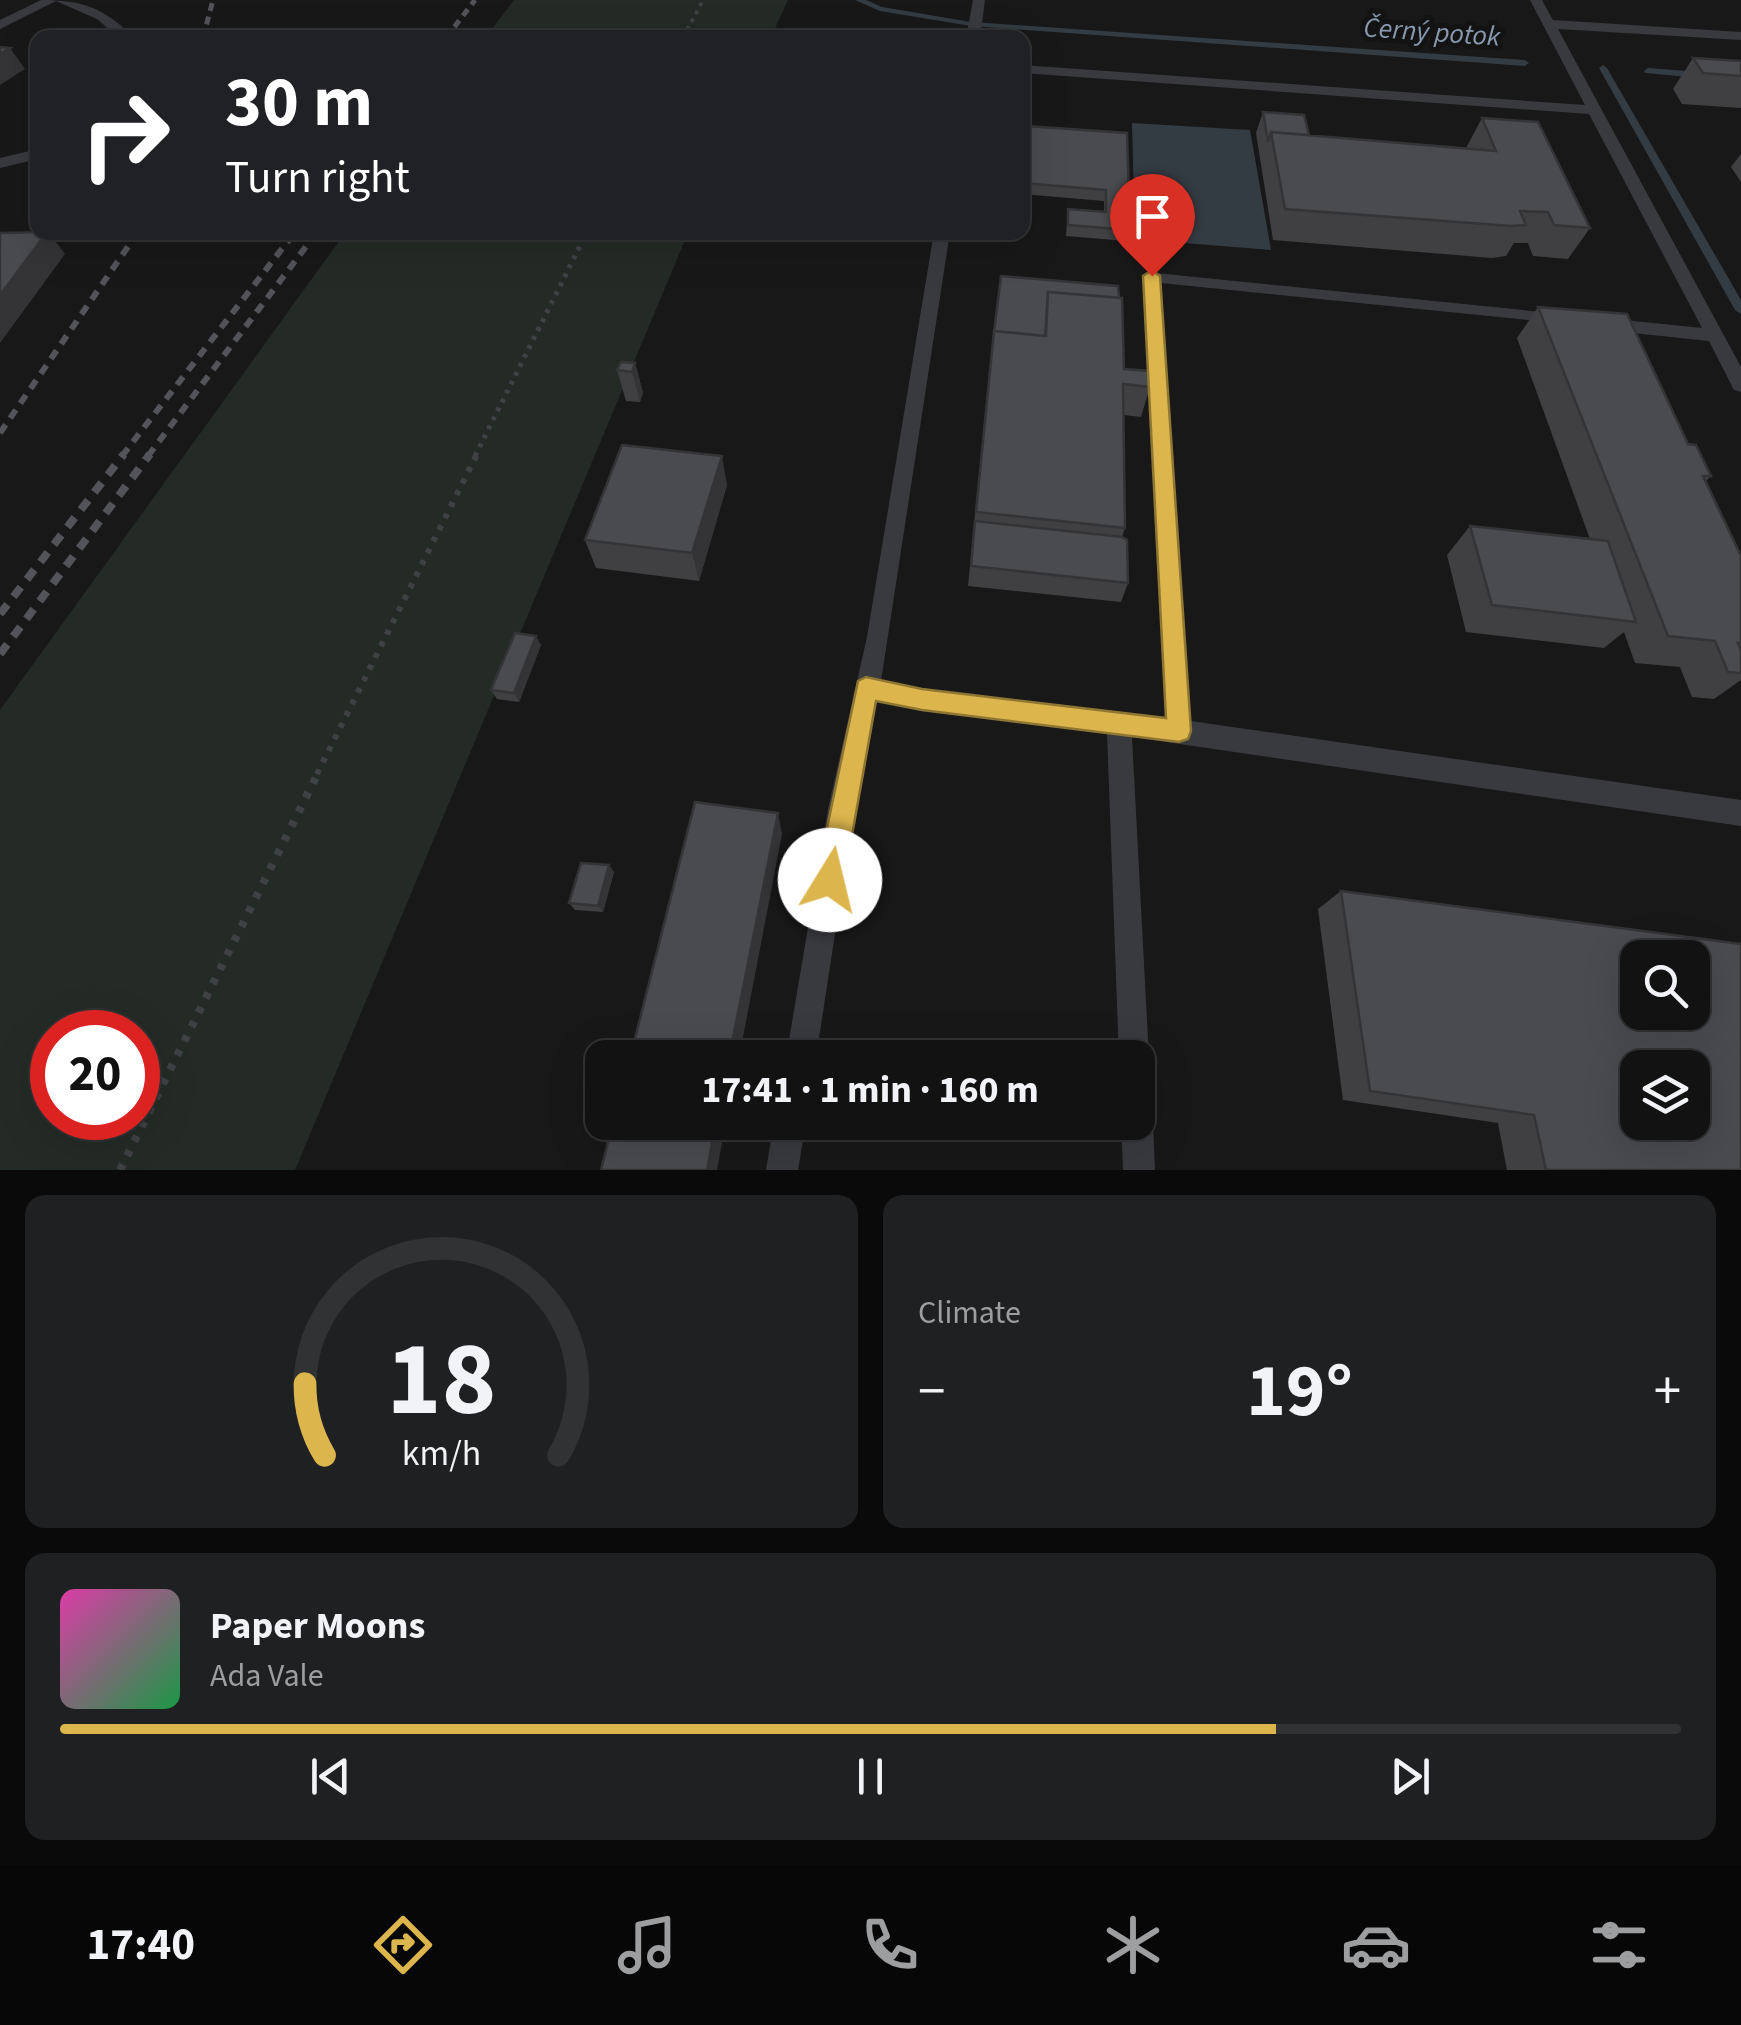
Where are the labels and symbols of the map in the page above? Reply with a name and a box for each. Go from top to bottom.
water label: Černý potok [1362,7,1502,57]
pin [1110,174,1195,277]
position arrow [778,828,882,932]
speed limit sign: 20 [30,1010,160,1140]

